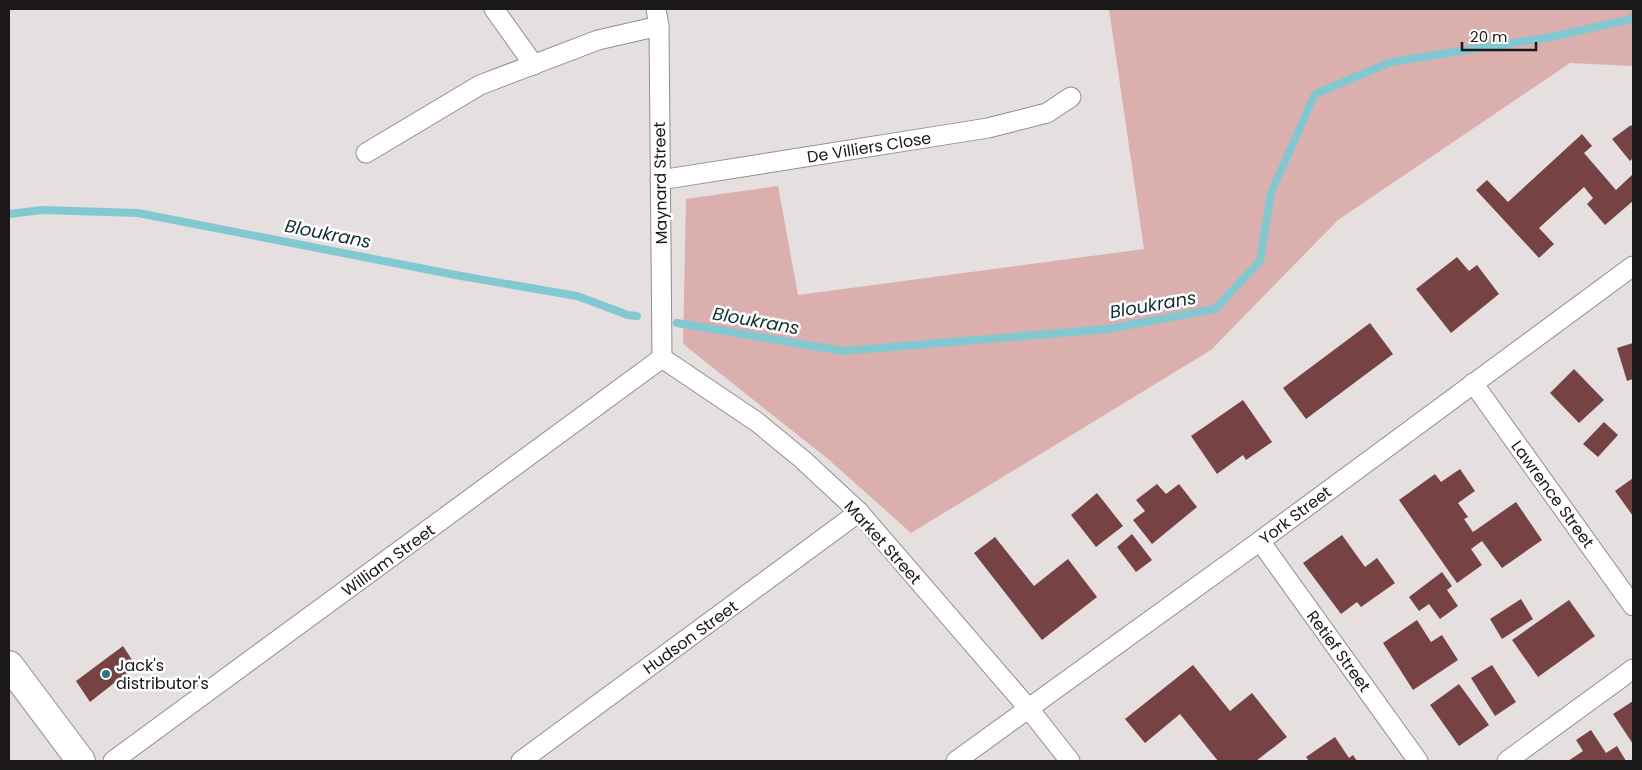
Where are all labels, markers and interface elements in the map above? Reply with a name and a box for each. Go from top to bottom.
scale bar [1462,20,1536,52]
text: 20 m [1470,26,1508,47]
street label: Maynard Street [648,121,673,244]
street label: De Villiers Close [805,126,933,169]
water label: Bloukrans [283,213,373,254]
water label: Bloukrans [1108,285,1198,324]
water label: Bloukrans [711,301,801,340]
street label: Lawrence Street [1506,436,1600,553]
street label: York Street [1254,481,1336,550]
street label: Market Street [839,495,927,589]
street label: William Street [337,519,440,602]
street label: Hudson Street [638,595,743,680]
street label: Retief Street [1301,606,1376,697]
place label: Jack's distributor's [116,654,209,695]
marker: Jack's distributor's [100,668,112,680]

